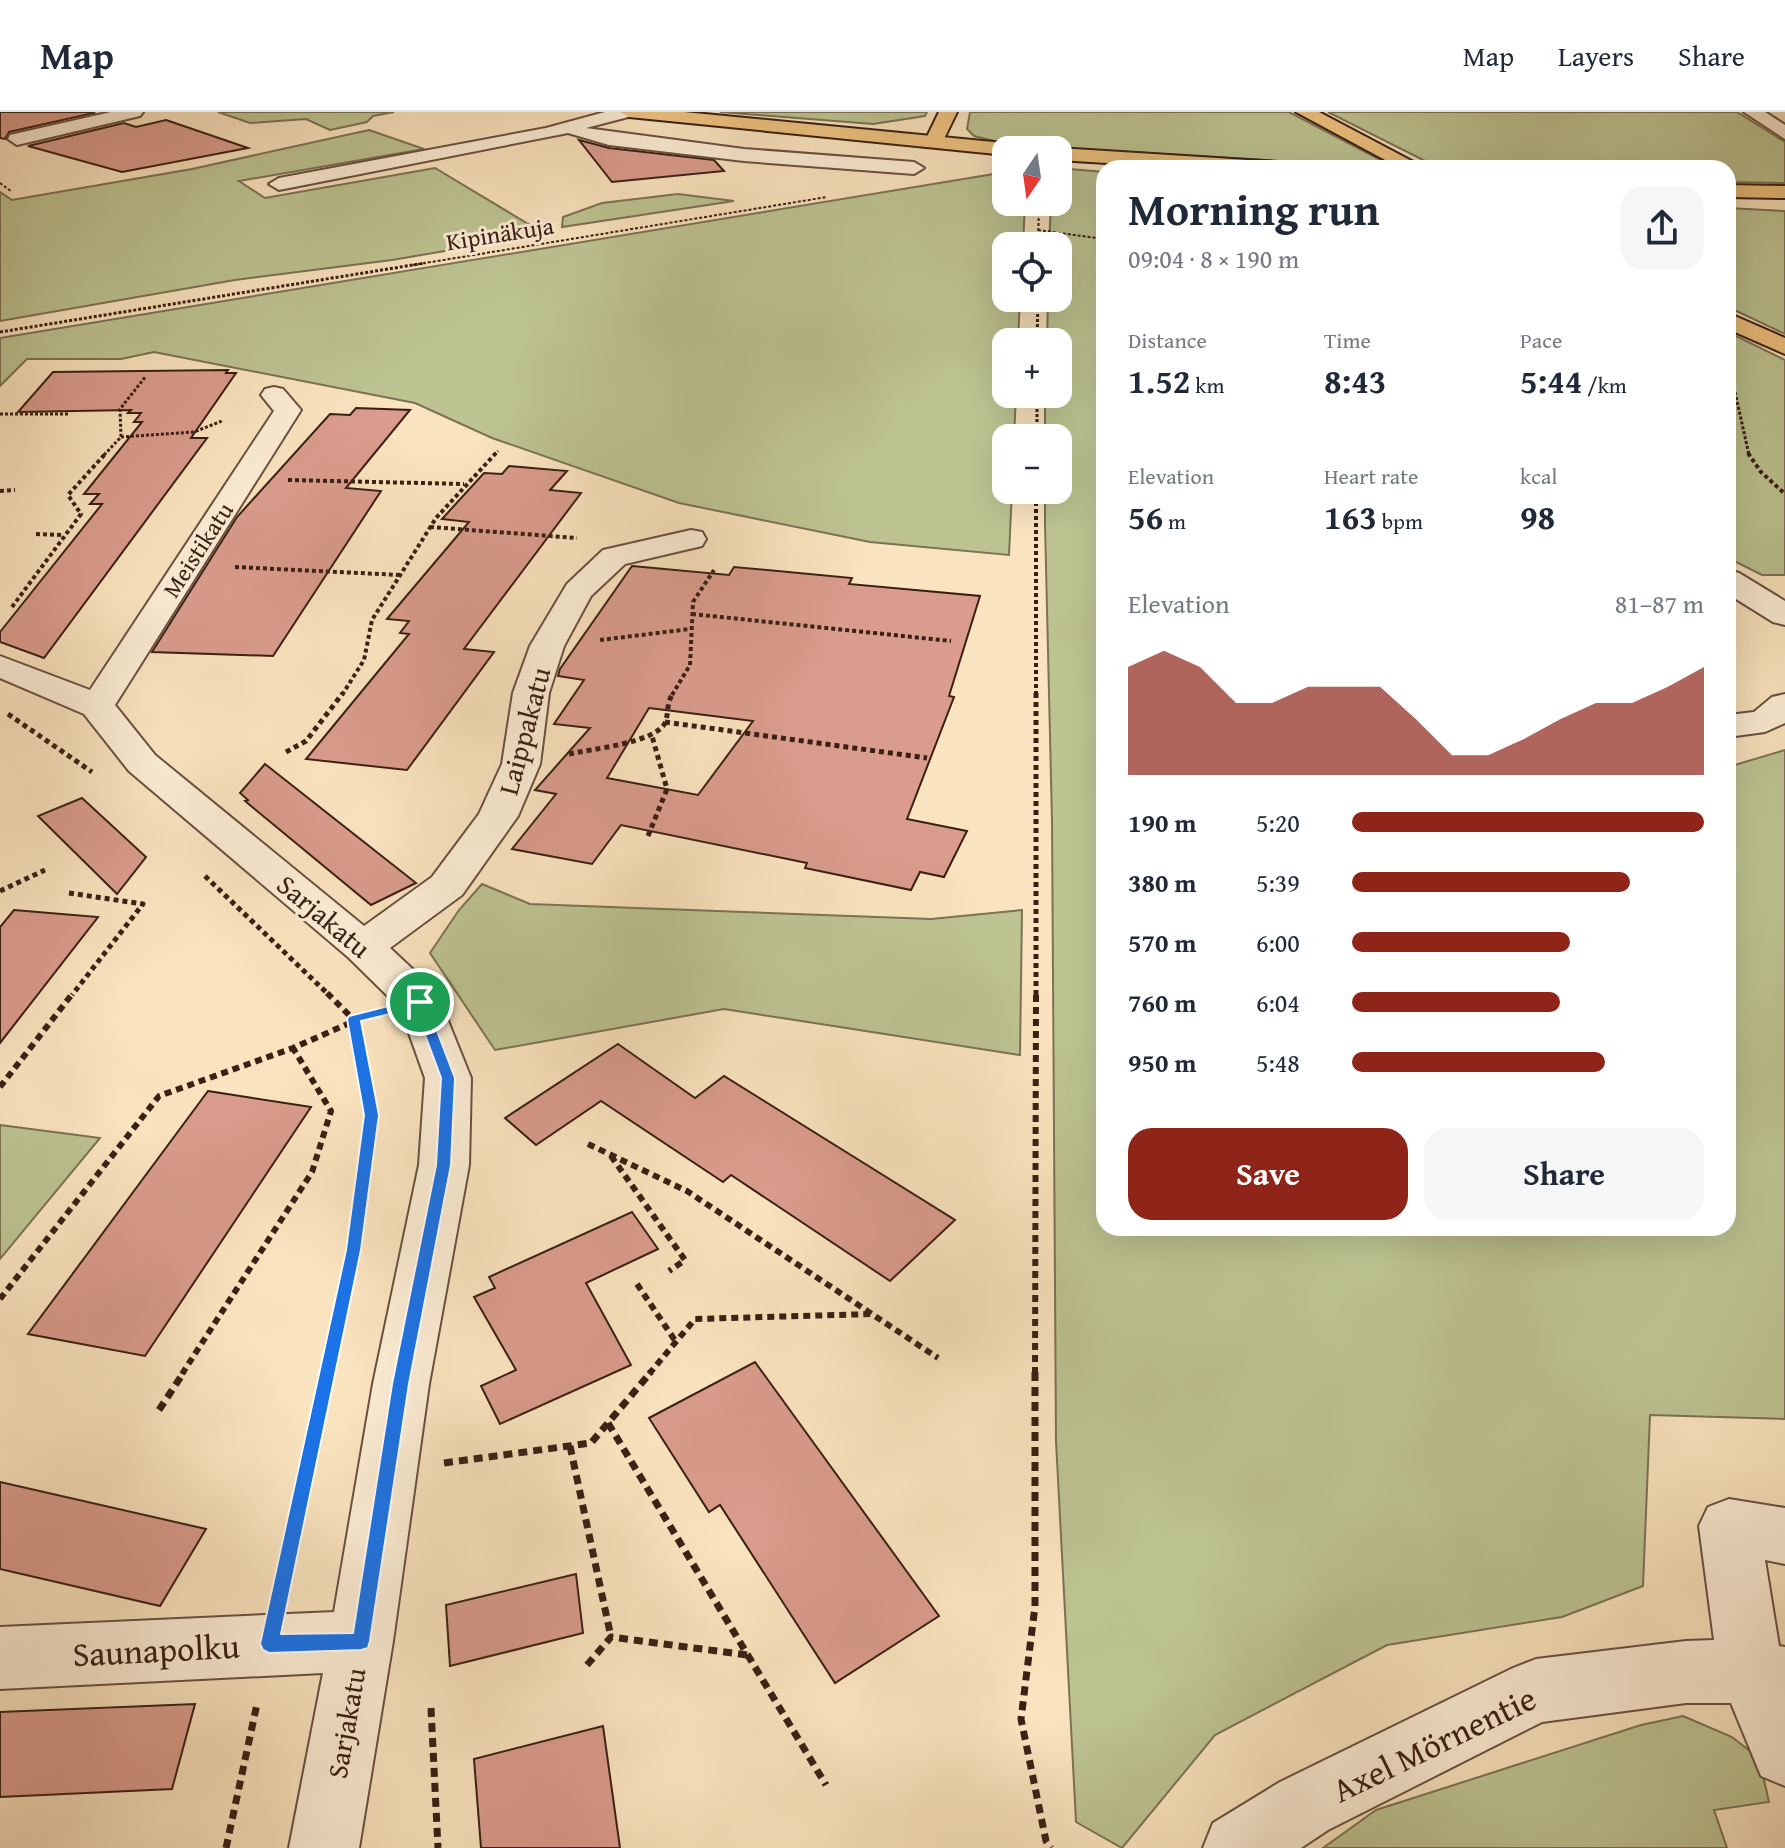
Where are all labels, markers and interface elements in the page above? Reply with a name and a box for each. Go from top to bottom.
text: Map [40,27,114,83]
text: Map [1463,35,1514,76]
text: Layers [1558,35,1634,76]
text: Share [1678,35,1745,76]
north arrow [992,136,1072,216]
map controls [992,136,1072,504]
text: Morning run [1128,177,1379,241]
button: share [1620,186,1704,270]
street label: Kipinäkuja [444,208,557,259]
button: locate [992,232,1072,312]
text: 09:04 · 8 × 190 m [1128,239,1299,278]
text: Distance [1128,324,1207,356]
text: Time [1324,324,1371,356]
text: Pace [1520,324,1562,356]
button: + [992,328,1072,408]
text: 1.52 [1128,356,1190,405]
text: 8:43 [1324,356,1386,405]
text: 5:44 [1520,356,1582,405]
text: km [1190,369,1224,401]
text: /km [1582,369,1627,401]
button: − [992,424,1072,504]
text: Elevation [1128,460,1214,492]
text: Heart rate [1324,460,1418,492]
text: kcal [1520,460,1558,492]
text: 56 [1128,492,1163,541]
text: 163 [1324,492,1377,541]
text: 98 [1520,492,1555,541]
street label: Meistikatu [154,495,242,604]
text: m [1163,505,1186,537]
text: bpm [1377,505,1423,537]
text: Elevation [1128,584,1230,623]
text: 81–87 m [1615,584,1704,623]
street label: Laippakatu [487,662,560,799]
text: 190 m [1128,803,1196,842]
text: 5:20 [1256,803,1300,842]
text: 380 m [1128,863,1196,902]
text: 5:39 [1256,863,1300,902]
street label: Sarjakatu [268,864,380,967]
text: 570 m [1128,923,1196,962]
text: 6:00 [1256,923,1300,962]
pin [386,968,454,1036]
icon: arrive [398,980,442,1024]
text: 760 m [1128,983,1196,1022]
text: 6:04 [1256,983,1300,1022]
text: 950 m [1128,1043,1196,1082]
text: 5:48 [1256,1043,1300,1082]
button: Save [1128,1128,1408,1220]
button: Share [1424,1128,1704,1220]
street label: Saunapolku [71,1621,241,1678]
street label: Sarjakatu [316,1664,375,1781]
street label: Axel Mörnentie [1324,1673,1544,1814]

